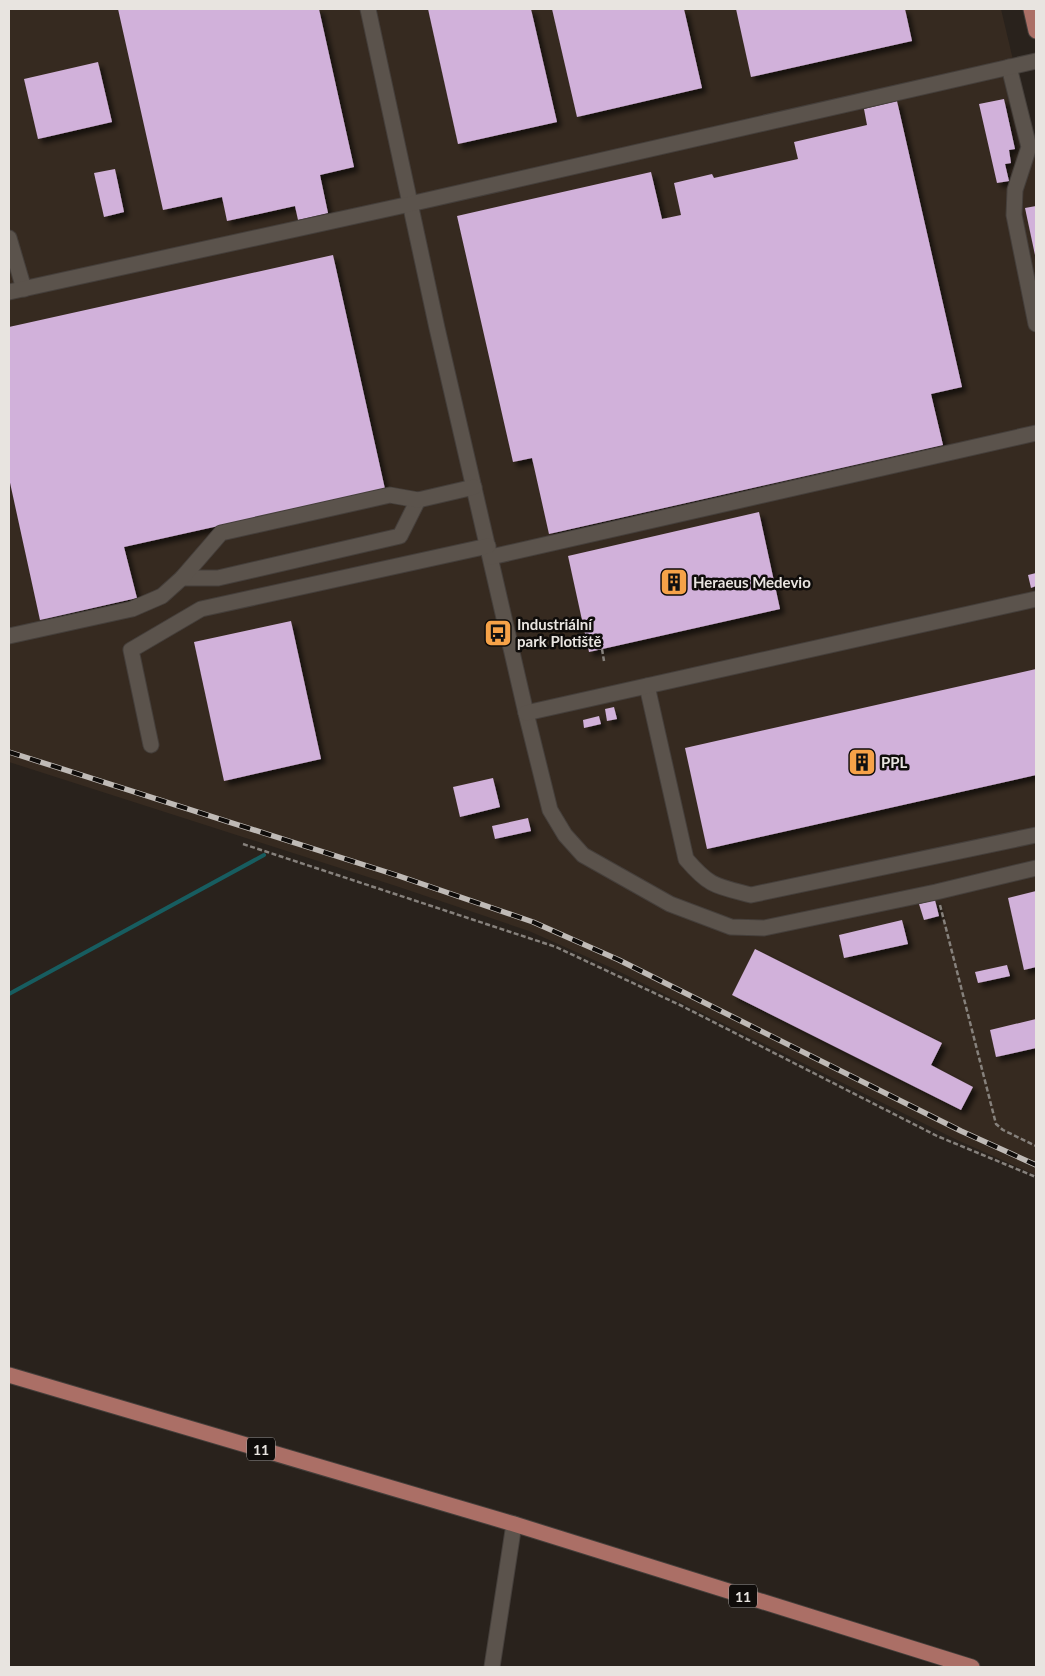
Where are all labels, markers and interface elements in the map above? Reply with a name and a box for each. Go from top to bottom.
building icon: Heraeus Medevio [659,567,689,597]
place label: Heraeus Medevio [693,573,811,591]
place label: Industriální park Plotiště [517,615,602,650]
bus stop icon: Industriální park Plotiště [483,618,513,648]
building icon: PPL [847,747,877,777]
place label: PPL [881,753,908,771]
road number: 11 [247,1438,275,1460]
road number: 11 [729,1584,757,1608]

